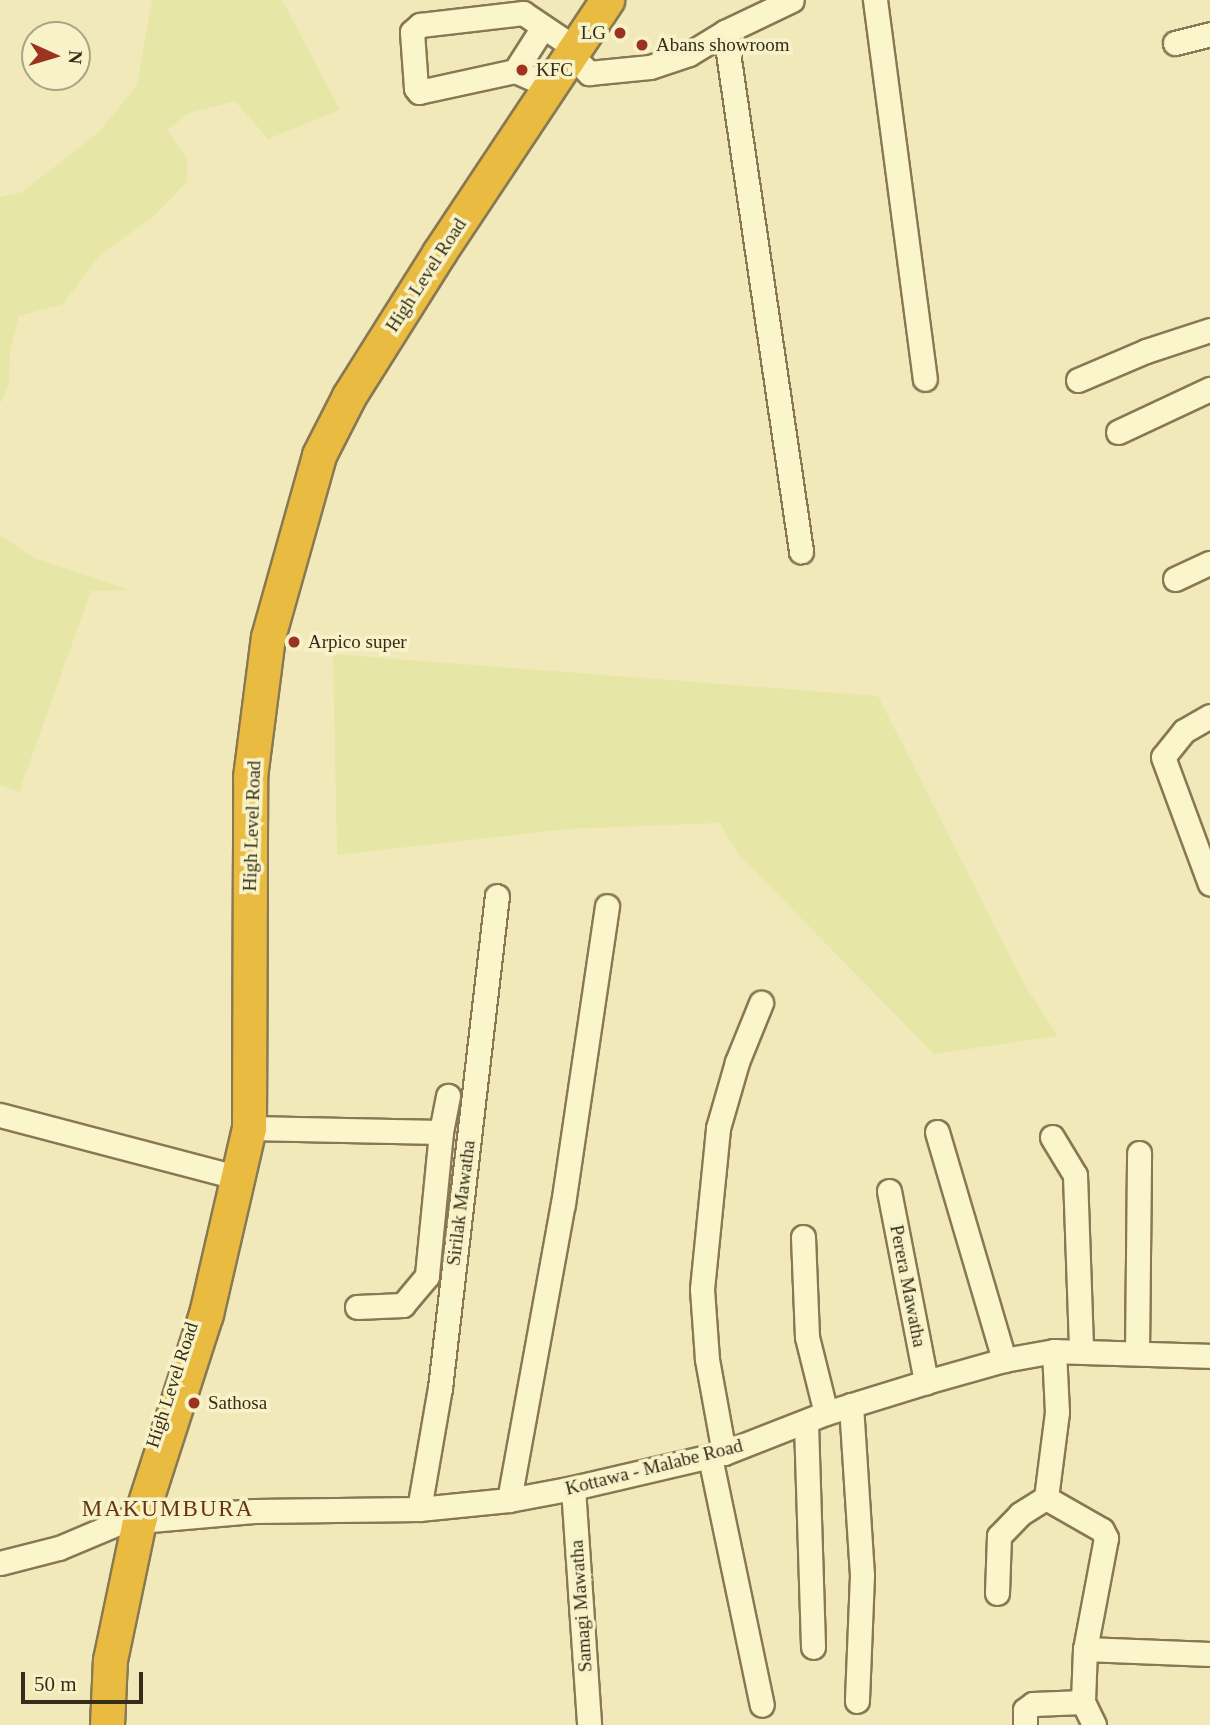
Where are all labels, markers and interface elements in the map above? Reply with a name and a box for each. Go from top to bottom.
north arrow [21,21,91,91]
place label: LG [581,22,606,44]
marker: LG [612,25,628,41]
place label: Abans showroom [656,34,790,56]
marker: Abans showroom [634,37,650,53]
text: N [64,50,86,65]
place label: KFC [536,59,573,81]
marker: KFC [514,62,530,78]
street label: High Level Road [381,214,471,336]
place label: Arpico super [308,631,407,653]
marker: Arpico super [286,634,302,650]
street label: High Level Road [238,760,266,892]
street label: Sirilak Mawatha [442,1139,480,1267]
street label: Perera Mawatha [885,1223,931,1349]
street label: High Level Road [141,1319,203,1451]
place label: Sathosa [208,1392,267,1414]
marker: Sathosa [186,1395,202,1411]
street label: Kottawa - Malabe Road [563,1434,745,1500]
district label: MAKUMBURA [83,1495,253,1523]
street label: Samagi Mawatha [565,1539,597,1673]
scale bar [24,1658,147,1702]
text: 50 m [34,1672,77,1696]

